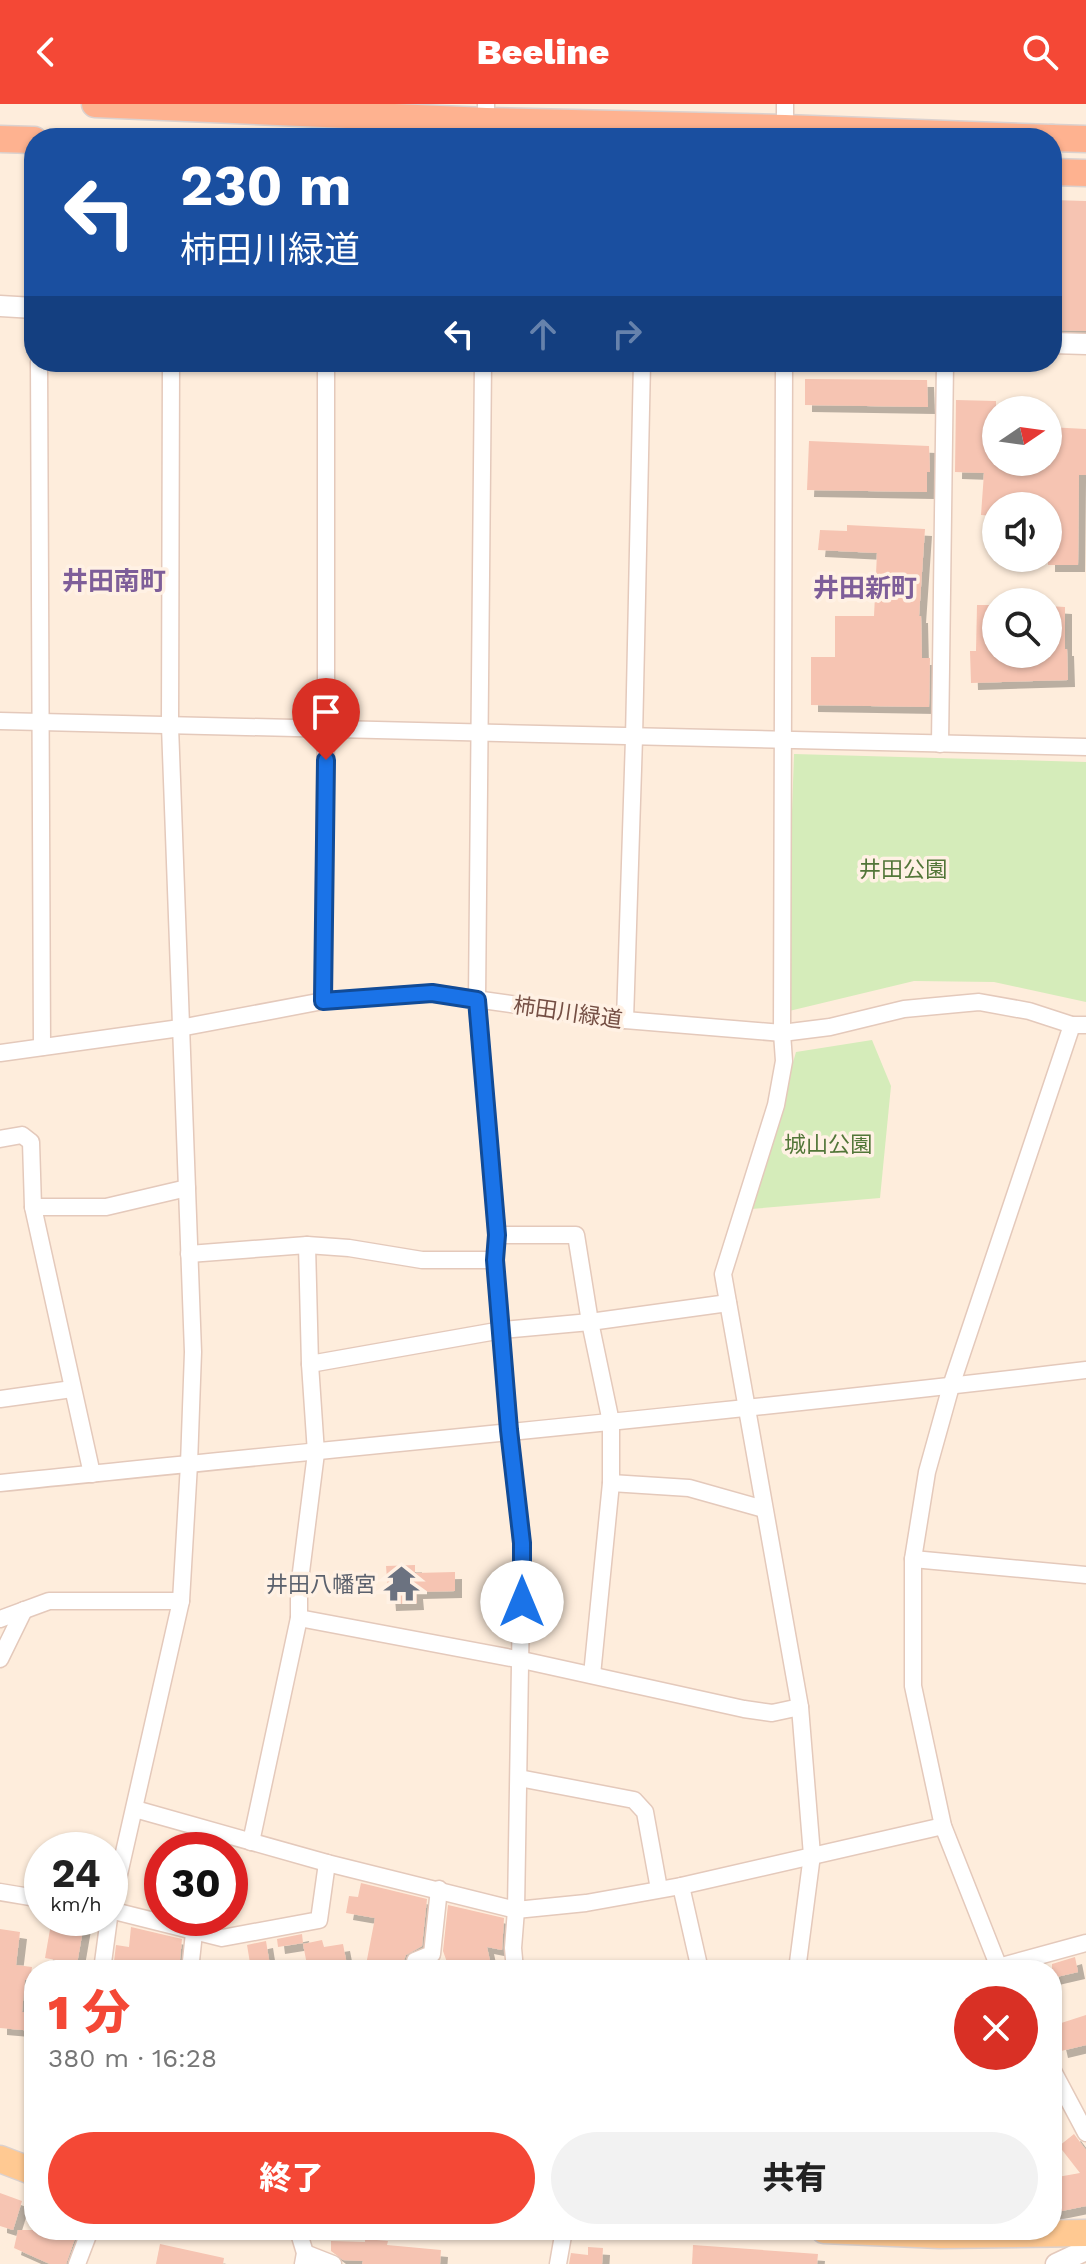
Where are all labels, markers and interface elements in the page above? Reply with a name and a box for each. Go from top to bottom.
icon: back [24,30,68,74]
icon: search [1018,30,1062,74]
text: Beeline [477,31,609,73]
text: 230 m [180,153,351,219]
icon: left [48,160,152,264]
text: 柿田川緑道 [180,229,360,271]
icon: left [437,312,481,356]
icon: ahead [521,312,565,356]
icon: right [605,312,649,356]
north arrow [982,396,1062,476]
map controls [982,396,1062,668]
button: sound [982,492,1062,572]
district label: 井田南町 [62,566,166,596]
district label: 井田新町 [813,573,917,603]
button: search [982,588,1062,668]
pin [292,678,360,760]
icon: arrive [304,690,348,734]
park label: 井田公園 [859,857,947,882]
street label: 柿田川緑道 [512,992,624,1033]
park label: 城山公園 [784,1132,872,1157]
position arrow [480,1560,564,1644]
temple icon: 井田八幡宮 [383,1565,421,1603]
place label: 井田八幡宮 [266,1572,376,1597]
speed limit sign: 30 [144,1832,248,1936]
text: 24 [51,1850,101,1897]
text: km/h [50,1892,102,1916]
text: 1 分 [48,1984,130,2041]
button: close [954,1986,1038,2070]
text: 380 m · 16:28 [48,2043,217,2073]
button: 終了 [48,2132,535,2224]
button: 共有 [551,2132,1038,2224]

